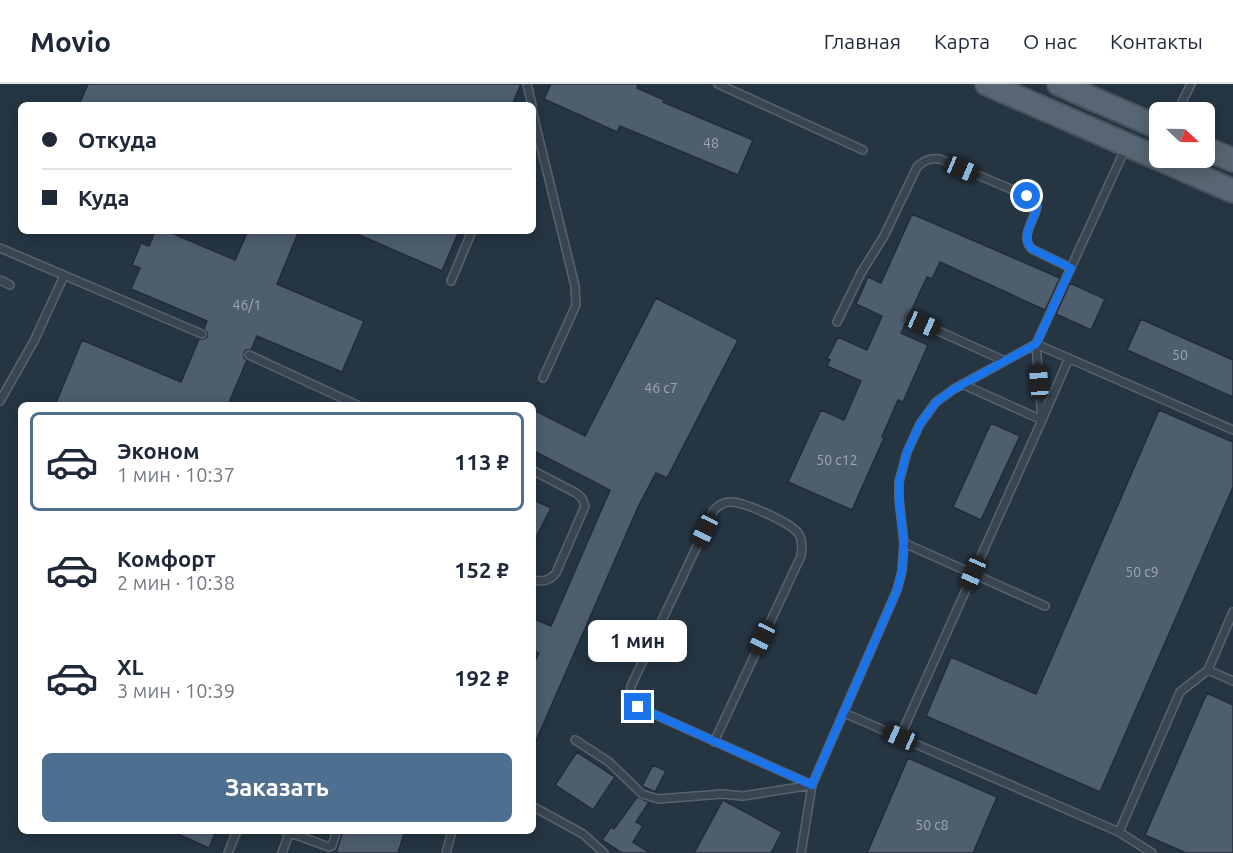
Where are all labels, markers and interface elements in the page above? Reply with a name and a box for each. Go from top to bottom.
text: Movio [30,26,111,57]
text: Главная [824,29,901,53]
text: Карта [934,29,990,53]
text: О нас [1023,29,1077,53]
text: Контакты [1110,29,1203,53]
north arrow [1149,102,1215,168]
map controls [1149,102,1215,168]
text: Откуда [78,127,157,152]
house number: 48 [703,135,719,151]
car [942,154,982,184]
route start [1013,182,1040,209]
text: Куда [78,185,129,210]
house number: 46/1 [233,297,261,313]
car [903,308,943,340]
house number: 50 [1172,347,1188,363]
car [1029,363,1049,401]
house number: 46 с7 [644,380,678,396]
icon: car [45,435,99,489]
text: Эконом [117,438,199,463]
text: 113 ₽ [454,449,509,474]
house number: 50 с12 [816,452,858,468]
text: 1 мин · 10:37 [117,463,235,486]
car [689,510,721,550]
icon: car [45,543,99,597]
text: Комфорт [117,546,216,571]
car [957,553,989,593]
text: 152 ₽ [454,557,509,582]
house number: 50 с9 [1125,564,1159,580]
text: 2 мин · 10:38 [117,571,235,594]
car [746,618,778,658]
callout: 1 мин [588,620,688,662]
text: 1 мин [610,629,665,652]
icon: car [45,651,99,705]
text: XL [117,654,144,679]
text: 192 ₽ [454,665,509,690]
text: 3 мин · 10:39 [117,679,235,702]
route end [624,693,651,720]
car [880,721,920,753]
button: Заказать [42,753,512,822]
house number: 50 с8 [915,817,949,833]

